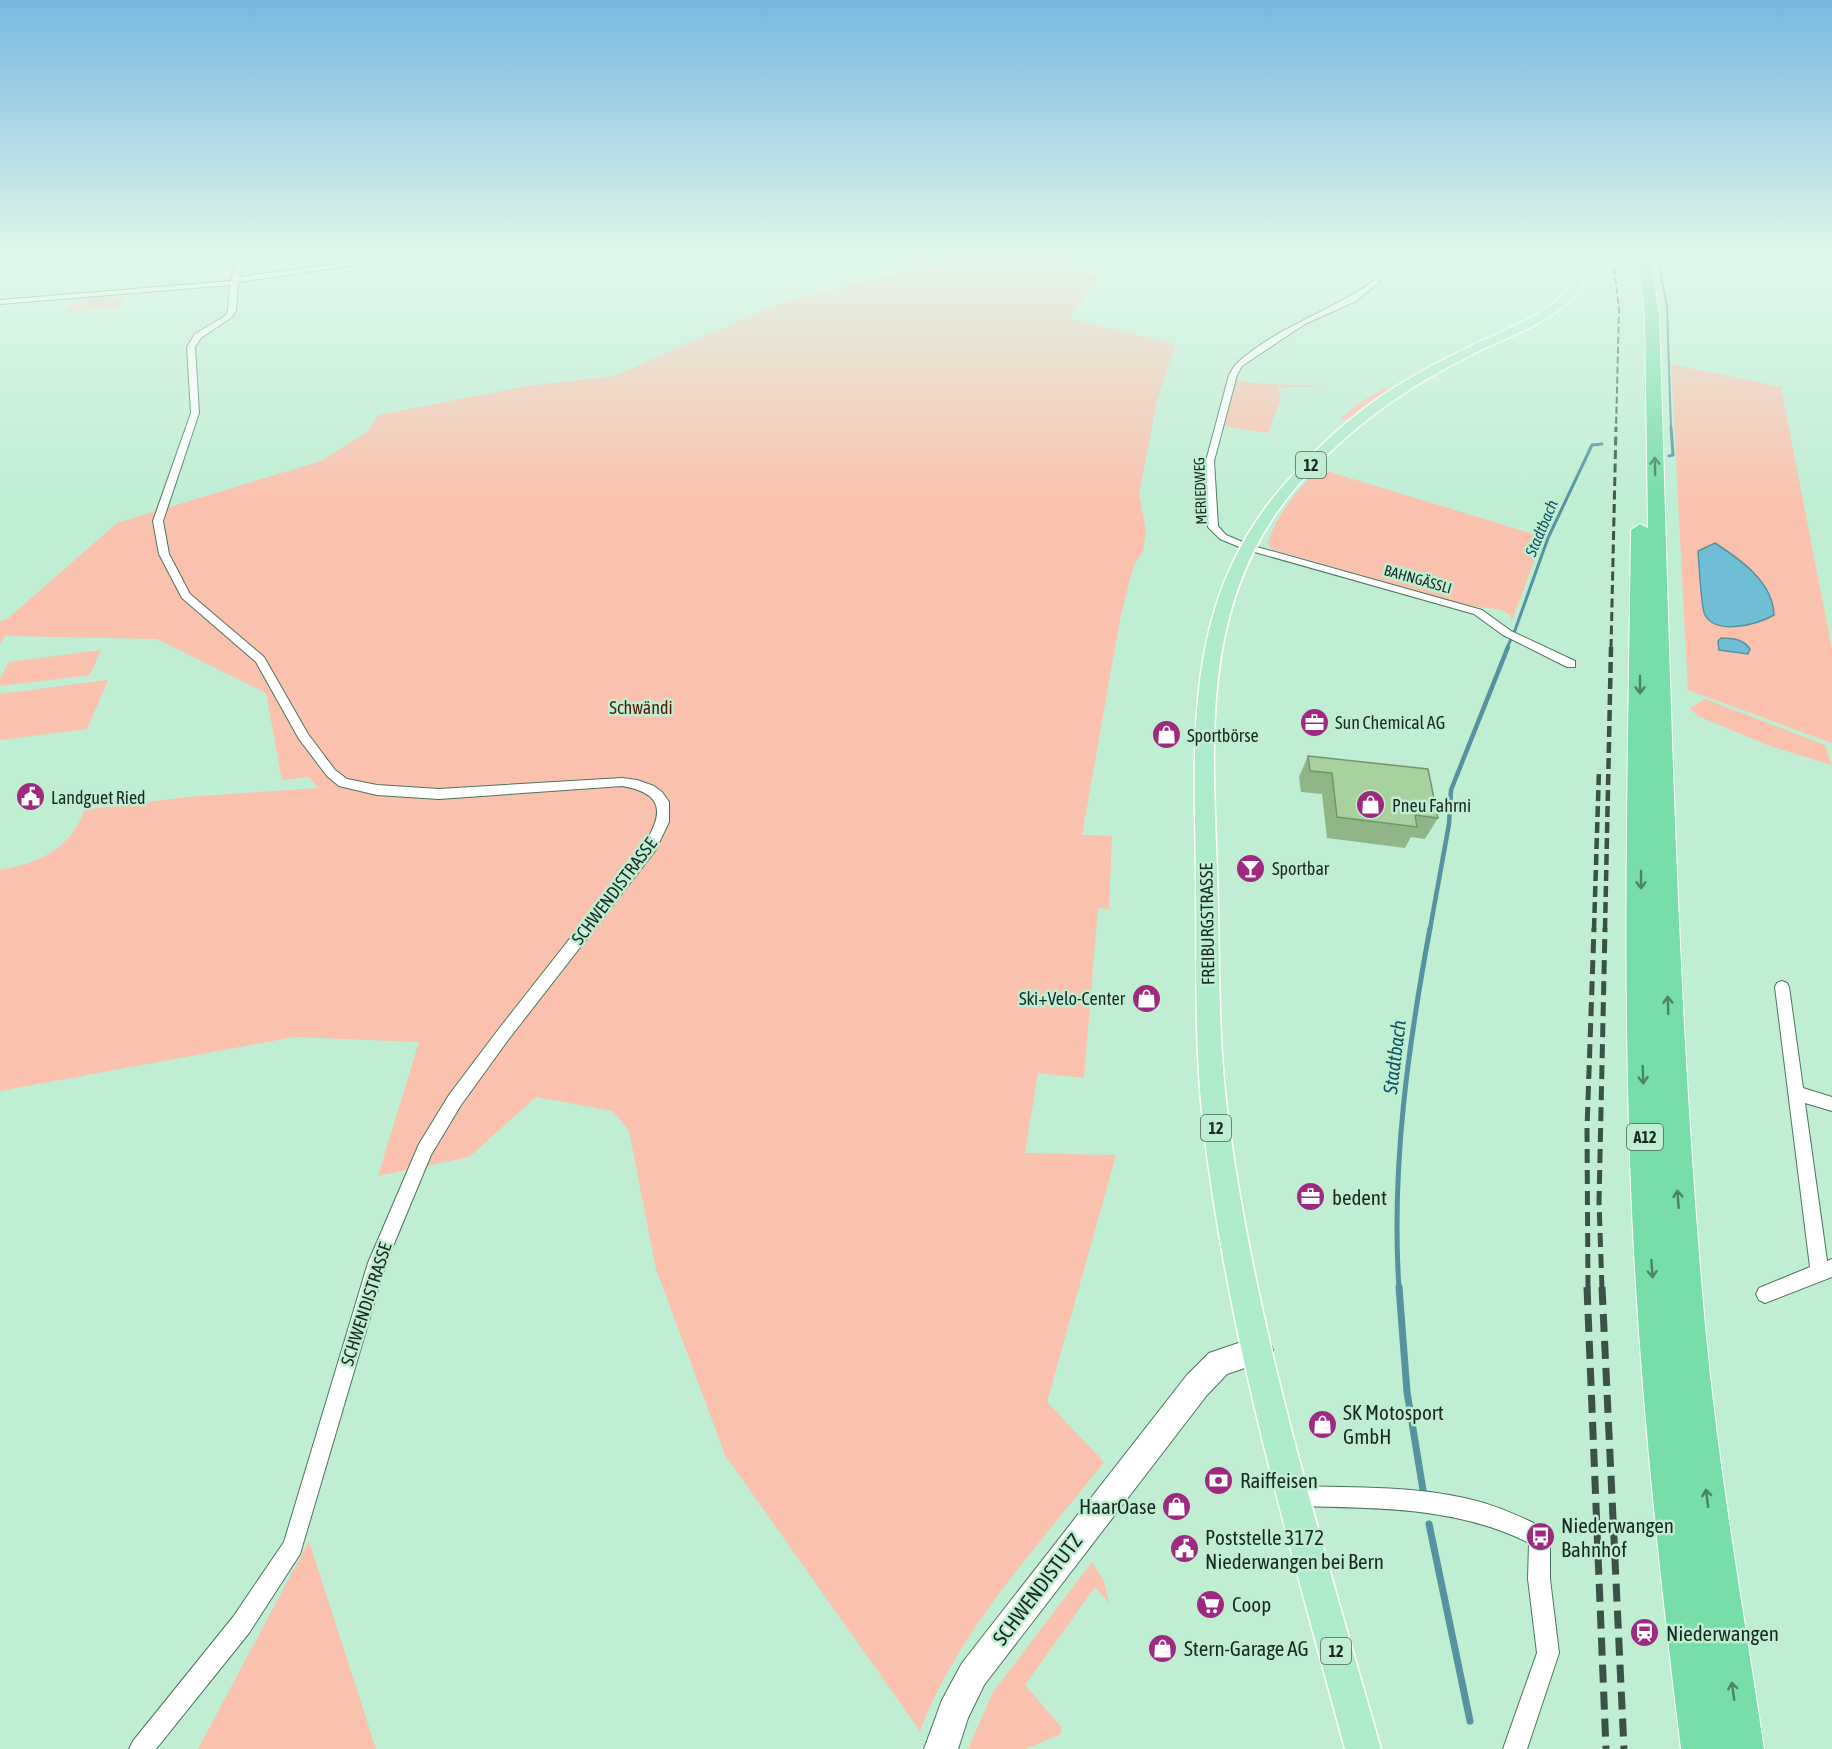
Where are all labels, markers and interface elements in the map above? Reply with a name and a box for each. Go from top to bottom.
road number: 12 [1296,452,1326,478]
street label: MERIEDWEG [1190,457,1210,525]
one-way arrow [1650,457,1661,477]
water label: Stadtbach [1521,497,1561,560]
street label: BAHNGÄSSLI [1382,561,1454,597]
one-way arrow [1634,674,1646,694]
park label: Schwändi [609,697,673,718]
office icon: Sun Chemical AG [1298,706,1330,738]
place label: Sun Chemical AG [1335,712,1445,733]
shop icon: Sportbörse [1150,719,1182,751]
place label: Sportbörse [1187,725,1259,746]
public building icon: Landguet Ried [14,781,46,813]
place label: Landguet Ried [51,787,146,808]
shop icon: Pneu Fahrni [1355,789,1387,821]
place label: Pneu Fahrni [1392,795,1471,816]
street label: SCHWENDISTRASSE [567,833,661,949]
bar icon: Sportbar [1235,852,1267,884]
place label: Sportbar [1272,858,1330,879]
street label: FREIBURGSTRASSE [1195,862,1219,985]
one-way arrow [1635,869,1647,889]
shop icon: Ski+Velo-Center [1130,982,1162,1014]
place label: Ski+Velo-Center [1019,988,1126,1009]
one-way arrow [1662,995,1674,1015]
water label: Stadtbach [1378,1018,1410,1096]
one-way arrow [1637,1064,1649,1084]
road number: 12 [1201,1115,1231,1141]
road number: A12 [1627,1124,1663,1150]
office icon: bedent [1295,1181,1327,1213]
place label: bedent [1332,1185,1387,1209]
one-way arrow [1672,1190,1683,1210]
street label: SCHWENDISTRASSE [336,1239,396,1368]
one-way arrow [1647,1259,1658,1279]
place label: SK Motosport GmbH [1343,1400,1444,1448]
shop icon: SK Motosport GmbH [1306,1408,1338,1440]
bank icon: Raiffeisen [1203,1464,1235,1496]
place label: Raiffeisen [1240,1468,1318,1492]
one-way arrow [1701,1489,1712,1508]
shop icon: HaarOase [1161,1490,1193,1522]
place label: HaarOase [1079,1494,1156,1518]
place label: Niederwangen Bahnhof [1561,1513,1674,1561]
bus stop icon: Niederwangen Bahnhof [1524,1521,1556,1553]
place label: Poststelle 3172 Niederwangen bei Bern [1205,1525,1384,1573]
street label: SCHWENDISTUTZ [987,1529,1087,1649]
public building icon: Poststelle 3172 Niederwangen bei Bern [1168,1533,1200,1565]
supermarket icon: Coop [1195,1588,1227,1620]
place label: Coop [1232,1592,1271,1616]
station icon: Niederwangen [1629,1617,1661,1649]
place label: Niederwangen [1666,1621,1779,1645]
shop icon: Stern-Garage AG [1147,1632,1179,1664]
place label: Stern-Garage AG [1184,1636,1309,1660]
road number: 12 [1321,1638,1351,1664]
one-way arrow [1728,1682,1739,1702]

